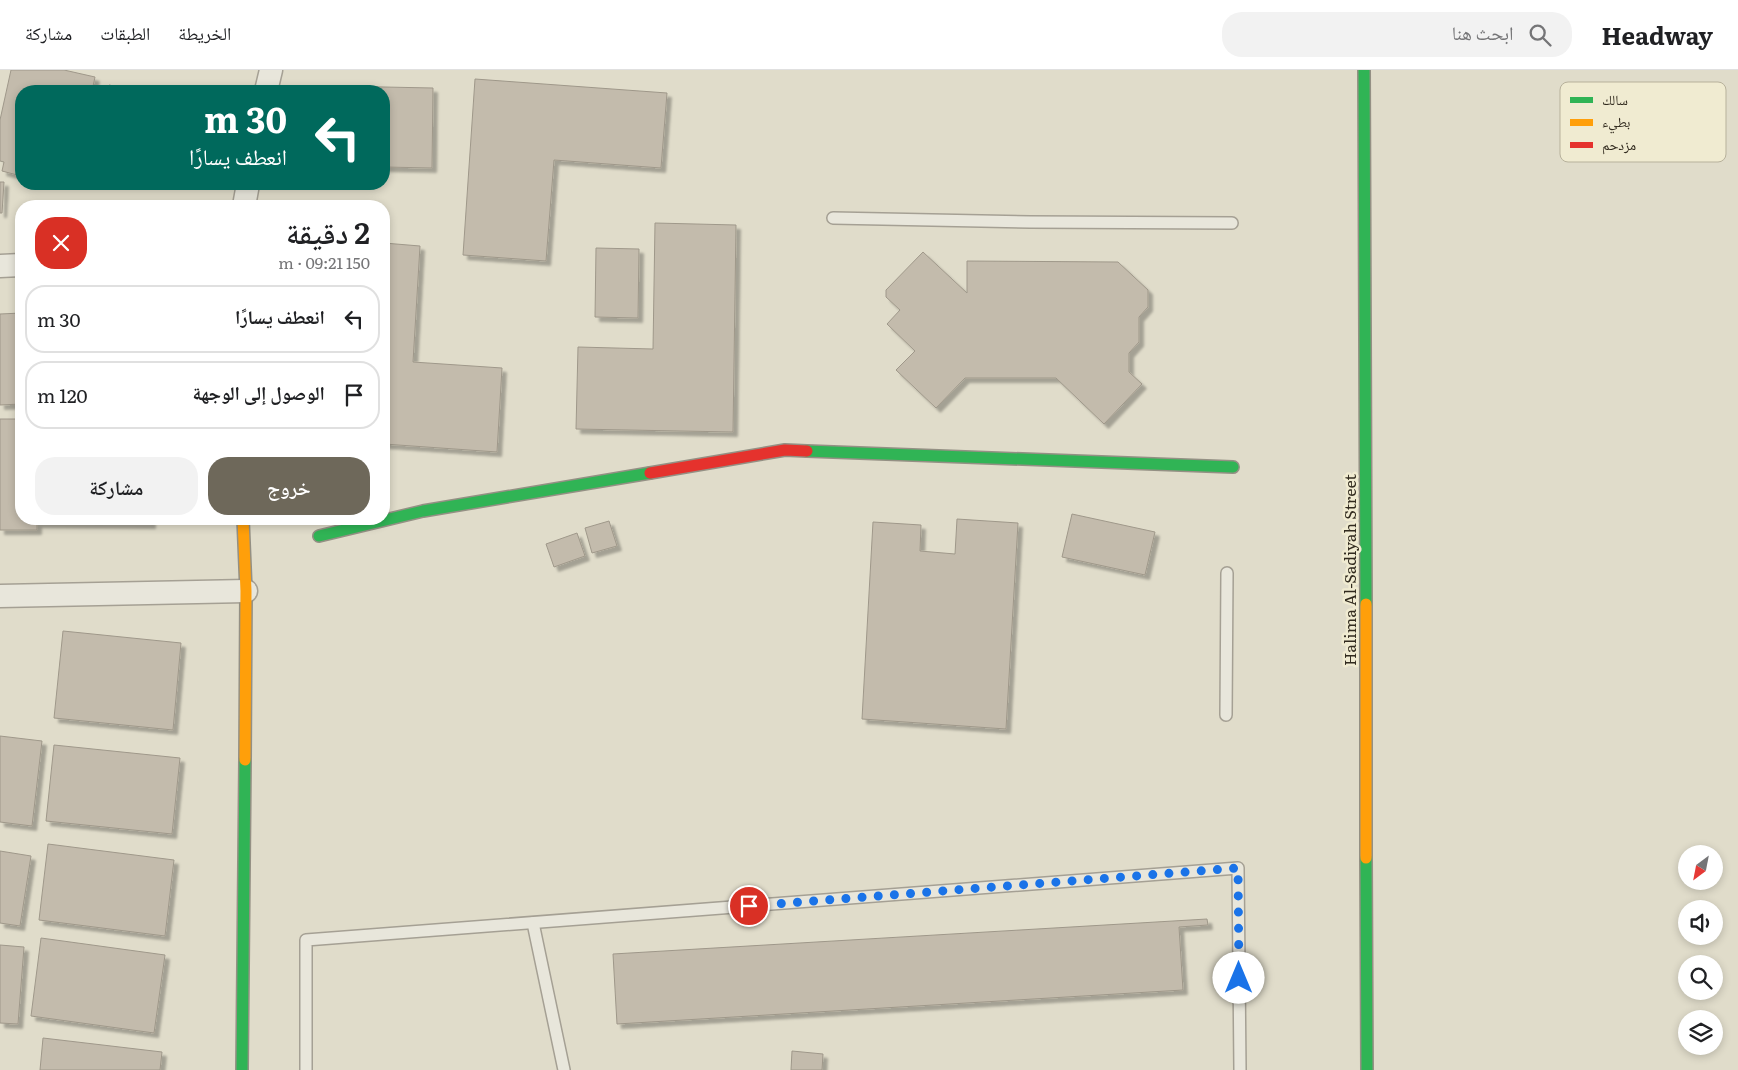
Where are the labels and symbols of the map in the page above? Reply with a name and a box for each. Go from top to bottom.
legend [1560,82,1726,162]
text: سالك [1602,89,1628,109]
text: بطيء [1602,111,1631,134]
text: مزدحم [1602,134,1636,155]
street label: Halima Al-Sadiyah Street [1337,473,1361,666]
north arrow [1678,845,1722,890]
pin [728,885,770,927]
position arrow [1212,951,1264,1003]

